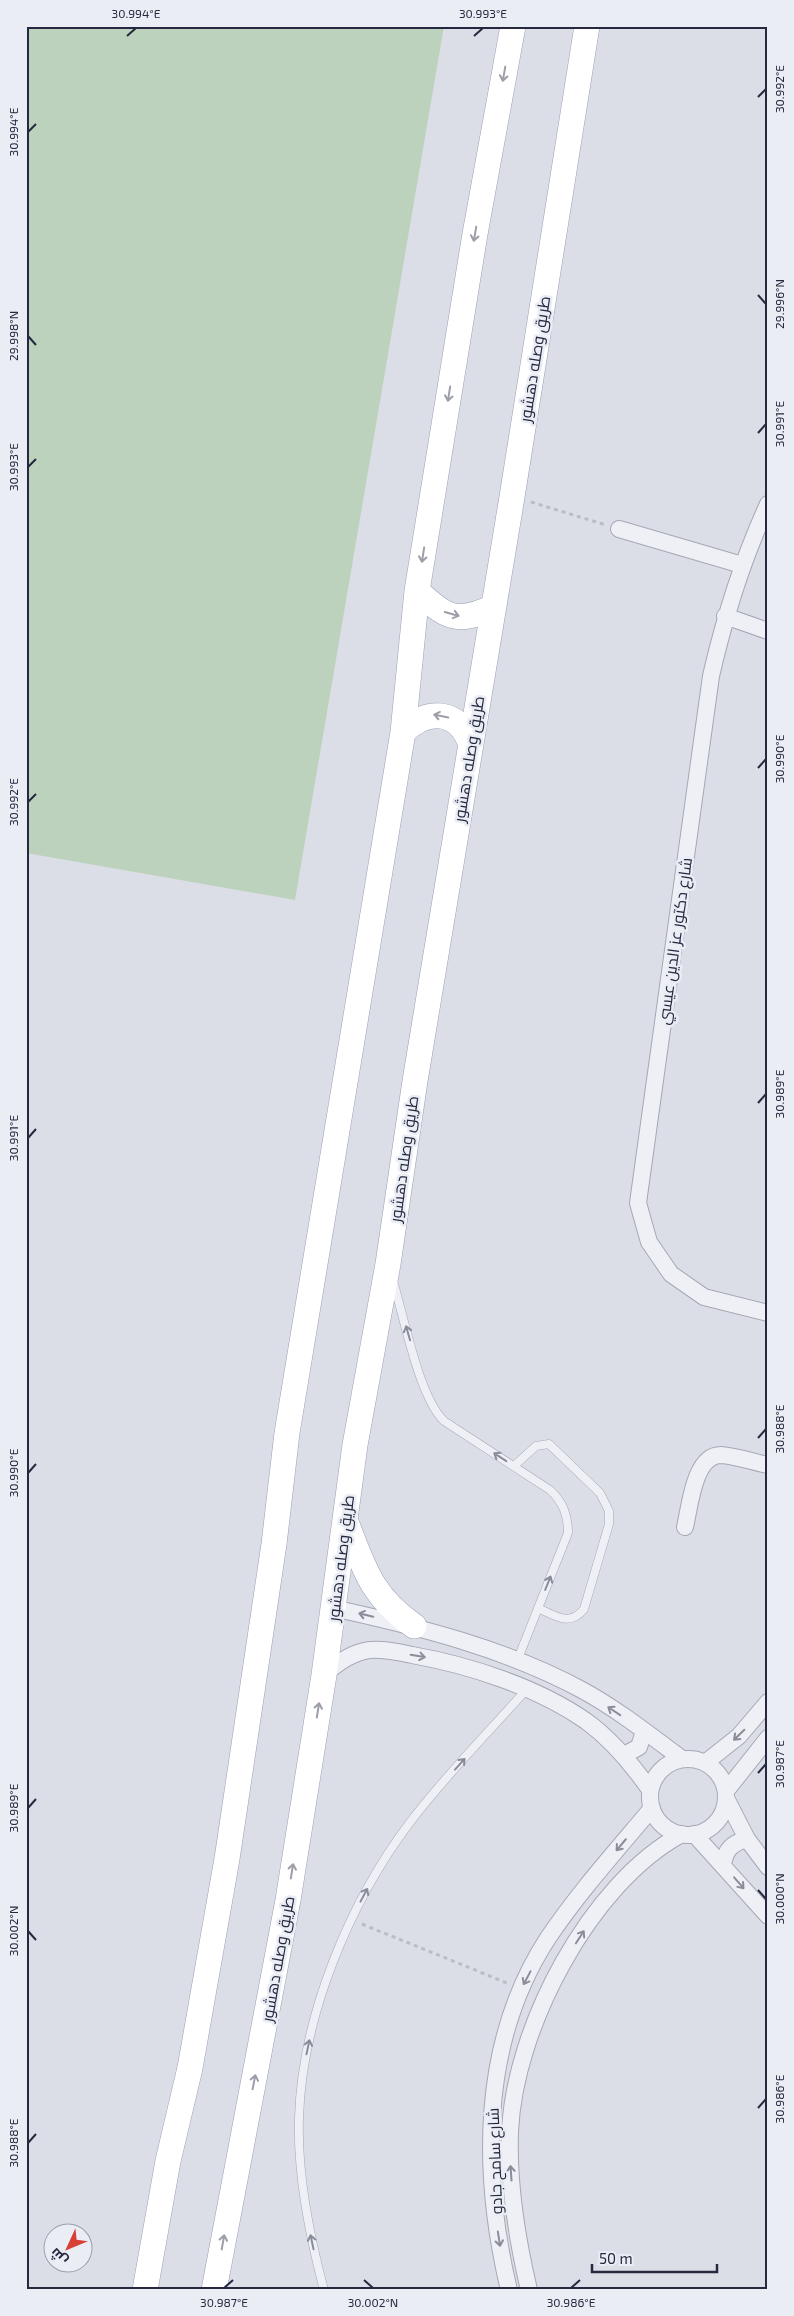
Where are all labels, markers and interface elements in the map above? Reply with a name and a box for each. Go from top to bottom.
text: 30.994°E [112,6,161,20]
text: 30.993°E [459,6,507,20]
text: 30.992°E [772,65,786,113]
one-way arrow [499,66,509,82]
text: 30.994°E [6,107,20,156]
one-way arrow [470,226,480,242]
text: 29.996°N [772,279,786,329]
street label: طريق وصله دهشور [514,295,555,425]
text: 29.998°N [6,311,20,361]
one-way arrow [444,386,454,402]
text: 30.991°E [772,401,786,447]
text: 30.993°E [6,443,20,491]
one-way arrow [418,546,428,562]
one-way arrow [444,610,460,620]
street label: طريق وصله دهشور [448,695,489,825]
one-way arrow [434,711,450,720]
text: 30.990°E [772,734,786,783]
text: 30.992°E [6,778,20,826]
street label: شارع دكتور عز الدين عيسي [653,856,699,1026]
text: 30.989°E [772,1069,786,1118]
street label: طريق وصله دهشور [385,1095,423,1225]
text: 30.991°E [6,1115,20,1161]
one-way arrow [403,1325,413,1341]
text: 30.988°E [772,1404,786,1454]
text: 30.990°E [6,1448,20,1497]
one-way arrow [493,1452,507,1462]
street label: طريق وصله دهشور [323,1494,359,1624]
one-way arrow [544,1576,554,1591]
one-way arrow [358,1610,374,1619]
one-way arrow [409,1651,425,1661]
one-way arrow [314,1703,324,1719]
one-way arrow [607,1706,621,1716]
one-way arrow [733,1729,746,1741]
text: 30.987°E [772,1740,786,1788]
one-way arrow [454,1757,466,1770]
text: 30.989°E [6,1783,20,1832]
one-way arrow [615,1839,626,1852]
one-way arrow [288,1863,298,1879]
text: 30.000°N [772,1873,786,1925]
one-way arrow [733,1876,744,1889]
one-way arrow [359,1887,369,1902]
street label: طريق وصله دهشور [256,1895,299,2025]
text: 30.002°N [6,1906,20,1956]
one-way arrow [574,1930,585,1944]
one-way arrow [522,1970,532,1985]
one-way arrow [303,2039,313,2055]
text: 30.986°E [772,2074,786,2123]
one-way arrow [250,2075,260,2091]
street label: شارع سامح جادو [483,2107,508,2215]
text: 30.988°E [6,2118,20,2168]
one-way arrow [506,2165,515,2181]
north arrow [42,2224,92,2274]
one-way arrow [494,2231,504,2247]
one-way arrow [218,2234,228,2250]
one-way arrow [307,2235,317,2251]
scale bar [592,2241,716,2273]
text: ش [46,2244,71,2270]
text: 50 m [599,2249,633,2267]
text: 30.987°E [200,2295,248,2309]
text: 30.002°N [348,2295,398,2309]
text: 30.986°E [547,2295,596,2309]

